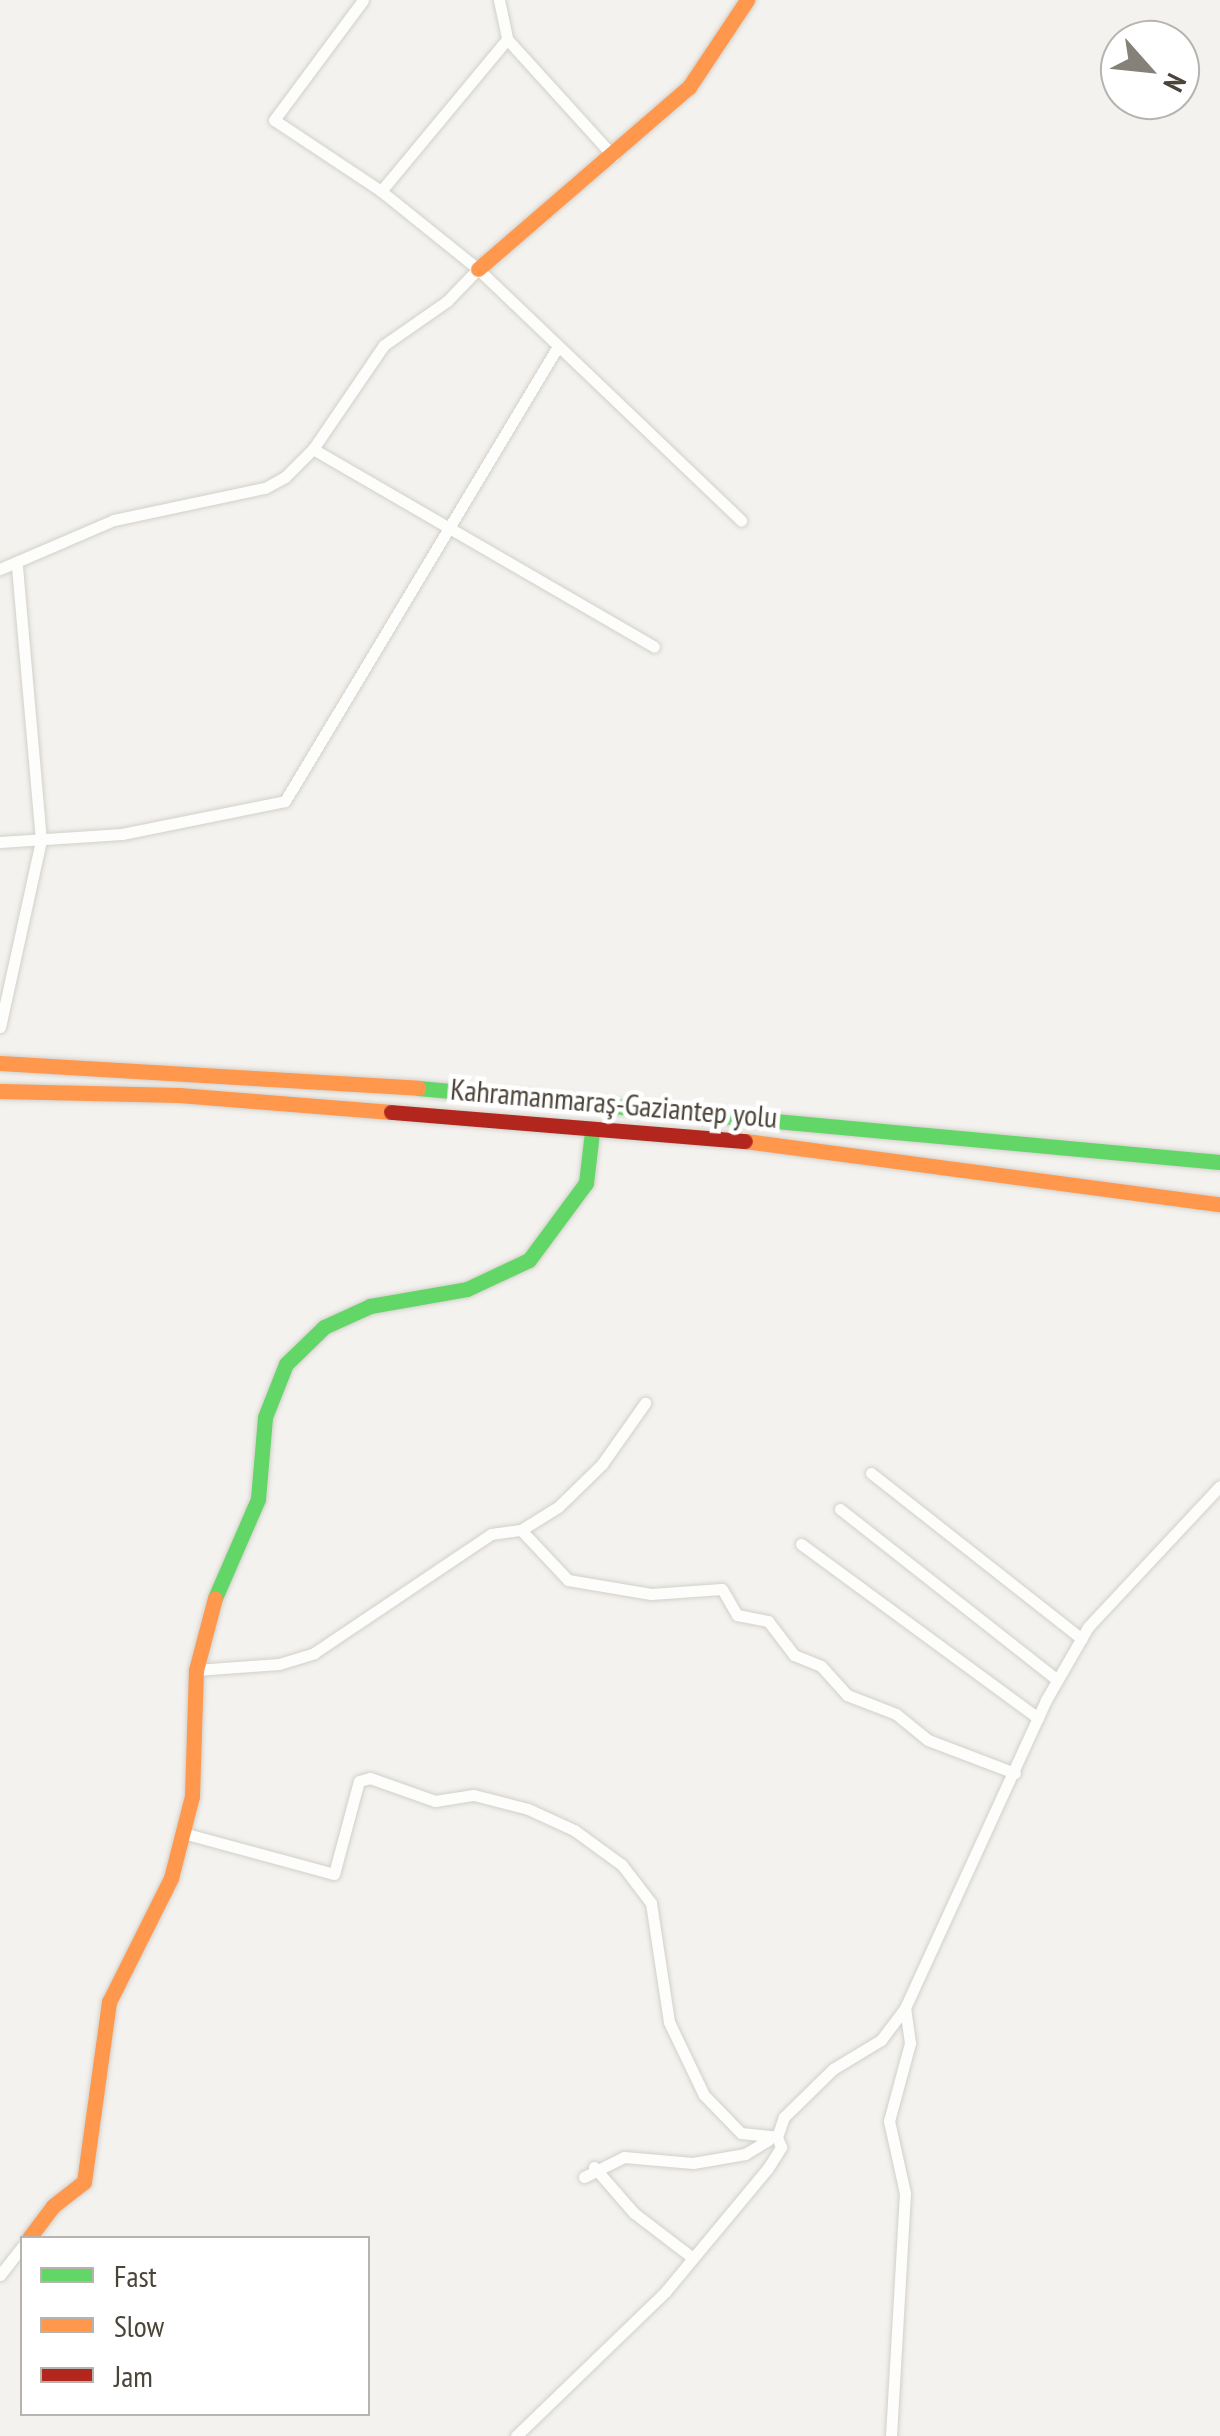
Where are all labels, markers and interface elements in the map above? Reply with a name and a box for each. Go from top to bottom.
north arrow [1100,20,1200,120]
text: N [1155,68,1195,98]
street label: Kahramanmaraş-Gaziantep yolu [449,1071,779,1135]
legend [20,2236,370,2416]
text: Fast [114,2256,157,2295]
text: Slow [114,2306,164,2345]
text: Jam [114,2356,153,2395]

